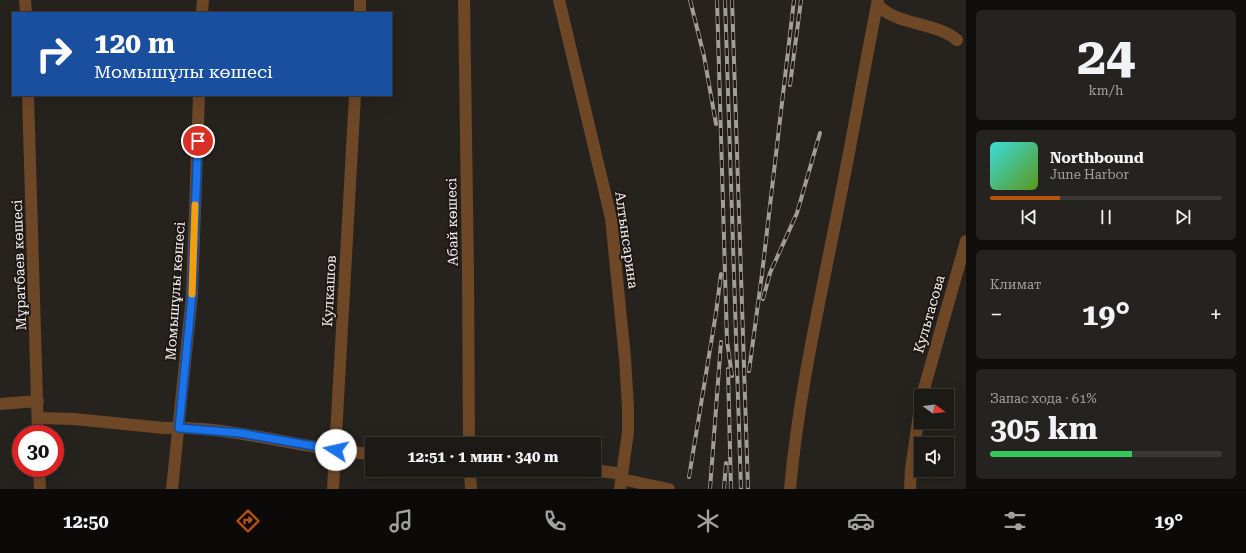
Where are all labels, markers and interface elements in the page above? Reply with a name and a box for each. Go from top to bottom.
text: 24 [1077,26,1135,87]
text: 120 m [94,27,175,60]
icon: right [28,28,80,80]
text: Момышұлы көшесі [94,61,273,82]
text: km/h [1089,83,1123,98]
pin [181,124,215,158]
icon: arrive [187,130,209,152]
text: Northbound [1050,149,1144,167]
text: June Harbor [1050,167,1129,182]
street label: Абай көшесі [443,177,461,266]
street label: Алтынсарина [612,190,642,290]
street label: Мұратбаев көшесі [9,199,29,331]
icon: previous [1018,206,1040,228]
icon: pause [1095,206,1117,228]
icon: next [1172,206,1194,228]
street label: Момышұлы көшесі [162,221,188,361]
street label: Кулкашов [319,255,339,327]
street label: Культасова [910,273,948,355]
text: Климат [990,277,1041,292]
text: 19° [1082,297,1130,332]
text: − [990,302,1002,327]
text: + [1210,302,1222,327]
north arrow [914,389,954,429]
map controls [914,389,954,477]
text: Запас хода · 61% [990,391,1097,406]
text: 305 km [990,411,1098,446]
speed limit sign: 30 [12,425,64,477]
position arrow [315,429,357,471]
button: sound [914,437,954,477]
text: 12:51 · 1 мин · 340 m [407,448,559,466]
icon: directions [234,507,262,535]
icon: music [387,507,415,535]
icon: phone [541,507,569,535]
icon: climate [694,507,722,535]
icon: car [847,507,875,535]
icon: filters [1001,507,1029,535]
text: 12:50 [63,511,109,532]
text: 19° [1154,511,1183,532]

